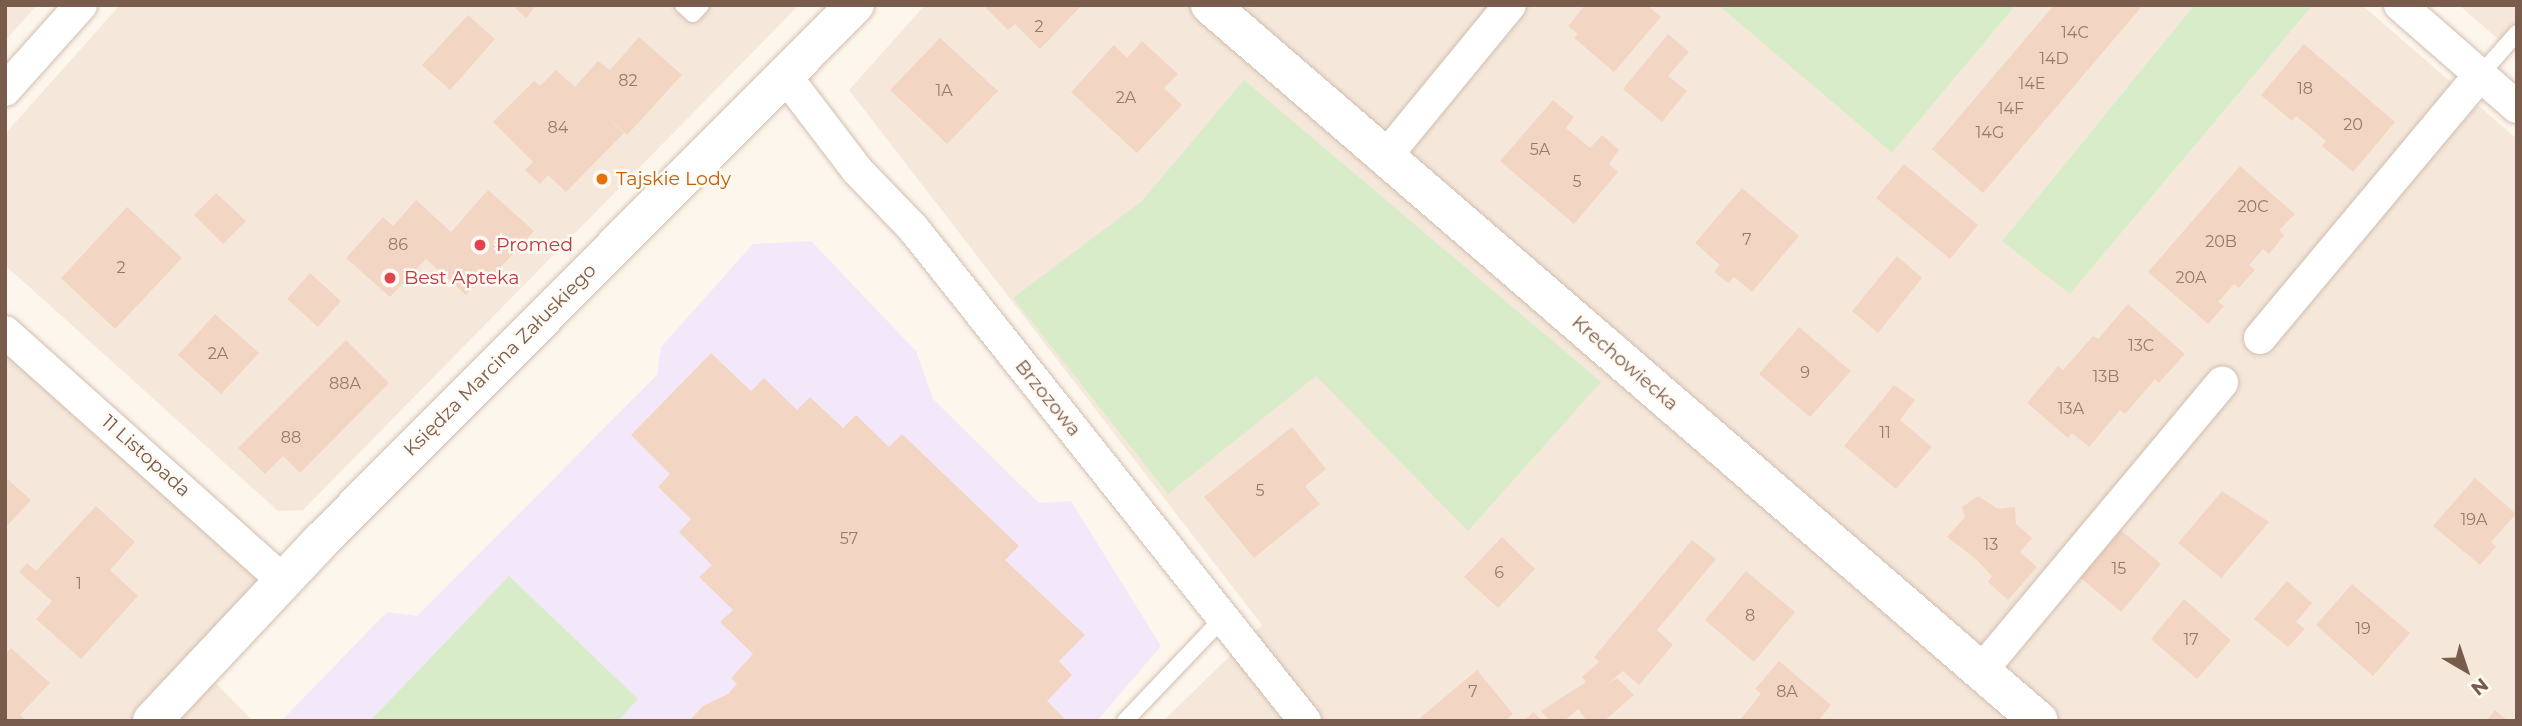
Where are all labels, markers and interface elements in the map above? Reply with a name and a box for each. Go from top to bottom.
house number: 2 [1034,17,1044,37]
house number: 14C [2061,23,2089,43]
house number: 14D [2039,49,2069,69]
house number: 82 [618,71,638,91]
house number: 14E [2018,74,2046,94]
house number: 18 [2297,79,2313,99]
house number: 1A [935,81,953,101]
house number: 2A [1116,88,1136,108]
house number: 14F [1998,99,2024,119]
house number: 20 [2343,115,2363,135]
house number: 84 [548,118,568,138]
house number: 14G [1976,123,2004,143]
house number: 5A [1530,140,1550,160]
place label: Tajskie Lody [616,168,731,190]
marker: Tajskie Lody [594,171,610,187]
house number: 5 [1572,172,1582,192]
house number: 20C [2238,197,2268,217]
house number: 7 [1742,230,1752,250]
house number: 20B [2205,232,2237,252]
place label: Promed [496,234,573,256]
house number: 86 [388,235,408,255]
marker: Promed [470,235,490,255]
house number: 2 [116,258,126,278]
street label: Księdza Marcina Załuskiego [399,259,601,461]
place label: Best Apteka [404,267,519,289]
house number: 20A [2175,268,2207,288]
marker: Best Apteka [382,270,398,286]
street label: Krechowiecka [1567,311,1683,415]
house number: 13C [2128,336,2154,356]
house number: 2A [208,344,228,364]
street label: Brzozowa [1010,355,1086,441]
house number: 9 [1800,363,1810,383]
house number: 13B [2093,367,2119,387]
house number: 88A [329,374,361,394]
house number: 13A [2058,399,2084,419]
street label: 11 Listopada [97,410,195,502]
house number: 11 [1879,423,1891,443]
house number: 88 [281,428,301,448]
house number: 5 [1255,481,1265,501]
house number: 19A [2461,510,2487,530]
house number: 57 [840,529,858,549]
house number: 13 [1984,535,1998,555]
house number: 15 [2112,559,2126,579]
house number: 6 [1494,563,1504,583]
house number: 1 [76,574,82,594]
house number: 8 [1745,606,1755,626]
house number: 19 [2355,619,2371,639]
house number: 17 [2183,630,2199,650]
north arrow [2431,635,2501,705]
text: N [2466,673,2493,700]
house number: 7 [1468,682,1478,702]
house number: 8A [1776,682,1798,702]

